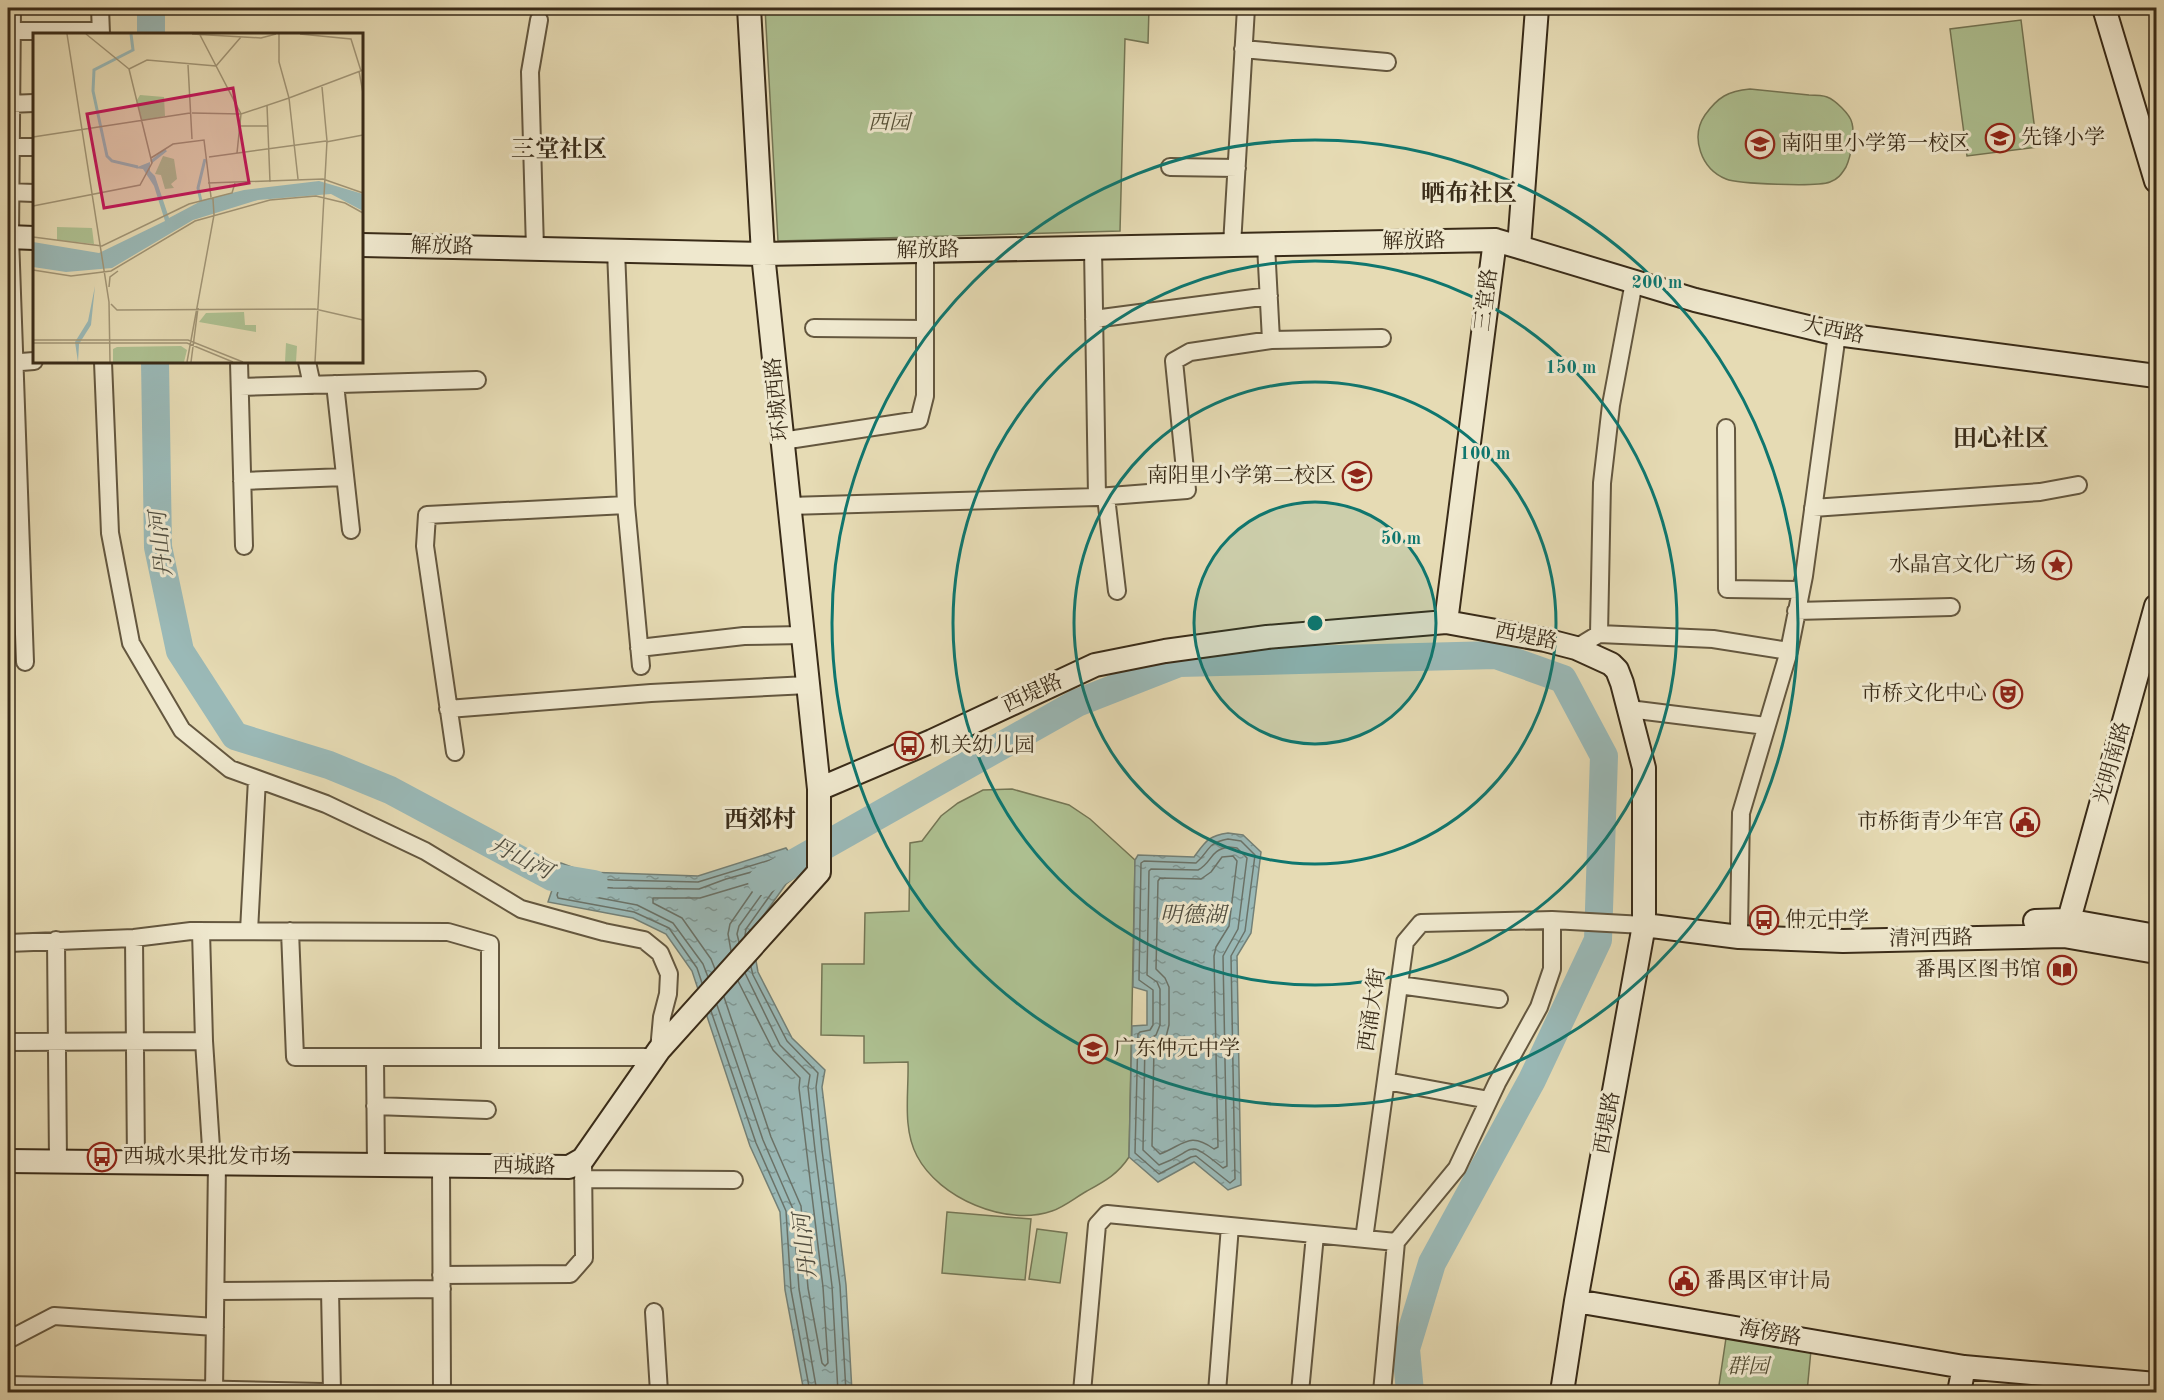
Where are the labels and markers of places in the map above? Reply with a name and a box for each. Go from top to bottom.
school or university icon: 先锋小学 [1984,122,2016,154]
place label: 先锋小学 [2021,126,2105,149]
school or university icon: 南阳里小学第一校区 [1744,128,1776,160]
place label: 南阳里小学第一校区 [1781,132,1970,155]
school or university icon: 南阳里小学第二校区 [1341,460,1373,492]
place label: 南阳里小学第二校区 [1147,464,1336,487]
place icon: 水晶宫文化广场 [2041,549,2073,581]
place label: 水晶宫文化广场 [1889,553,2036,576]
centre of rings [1305,613,1325,633]
theatre icon: 市桥文化中心 [1992,678,2024,710]
place label: 市桥文化中心 [1861,682,1987,705]
bus stop icon: 机关幼儿园 [893,730,925,762]
place label: 机关幼儿园 [930,734,1035,757]
public building icon: 市桥街青少年宫 [2009,806,2041,838]
place label: 市桥街青少年宫 [1857,809,2004,833]
bus stop icon: 仲元中学 [1748,904,1780,936]
place label: 仲元中学 [1785,908,1869,931]
library icon: 番禺区图书馆 [2046,954,2078,986]
place label: 番禺区图书馆 [1915,958,2041,981]
school or university icon: 广东仲元中学 [1077,1033,1109,1065]
place label: 广东仲元中学 [1114,1037,1240,1060]
bus stop icon: 西城水果批发市场 [86,1141,118,1173]
place label: 西城水果批发市场 [123,1145,291,1168]
public building icon: 番禺区审计局 [1668,1265,1700,1297]
place label: 番禺区审计局 [1705,1269,1831,1292]

